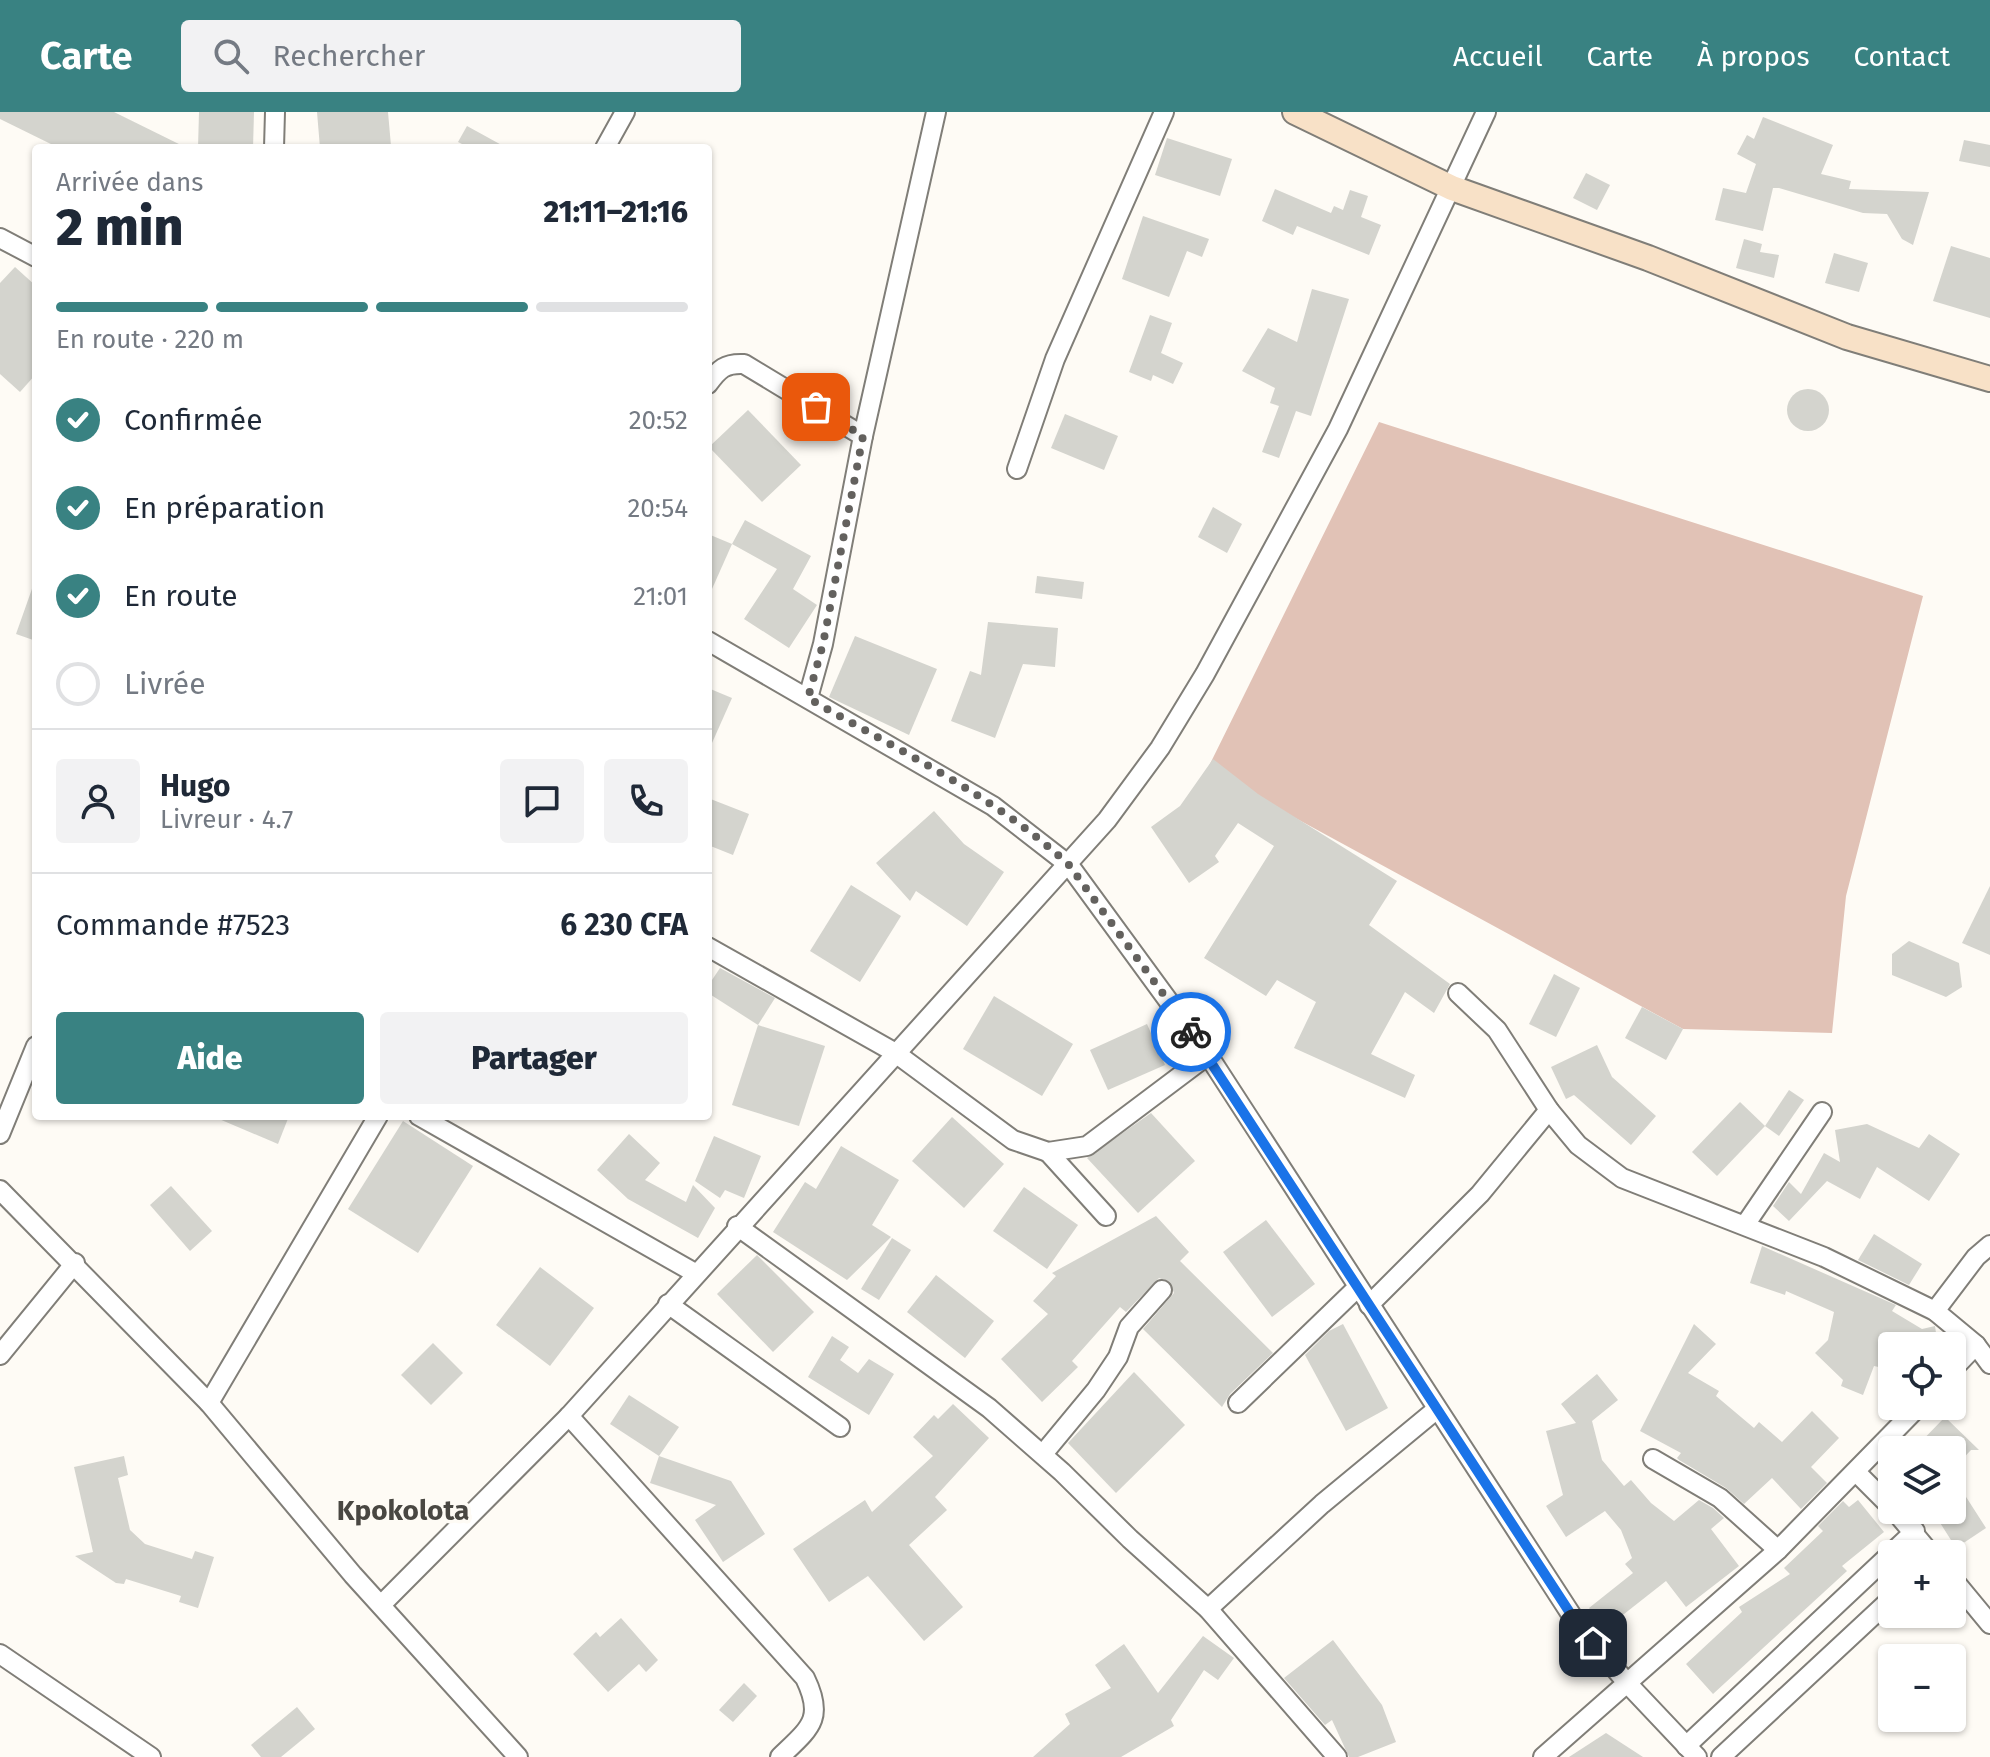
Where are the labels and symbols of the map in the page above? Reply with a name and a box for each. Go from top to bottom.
pin [782,373,850,441]
courier [1151,992,1231,1072]
district label: Kpokolota [337,1494,469,1527]
pin [1559,1609,1627,1677]

